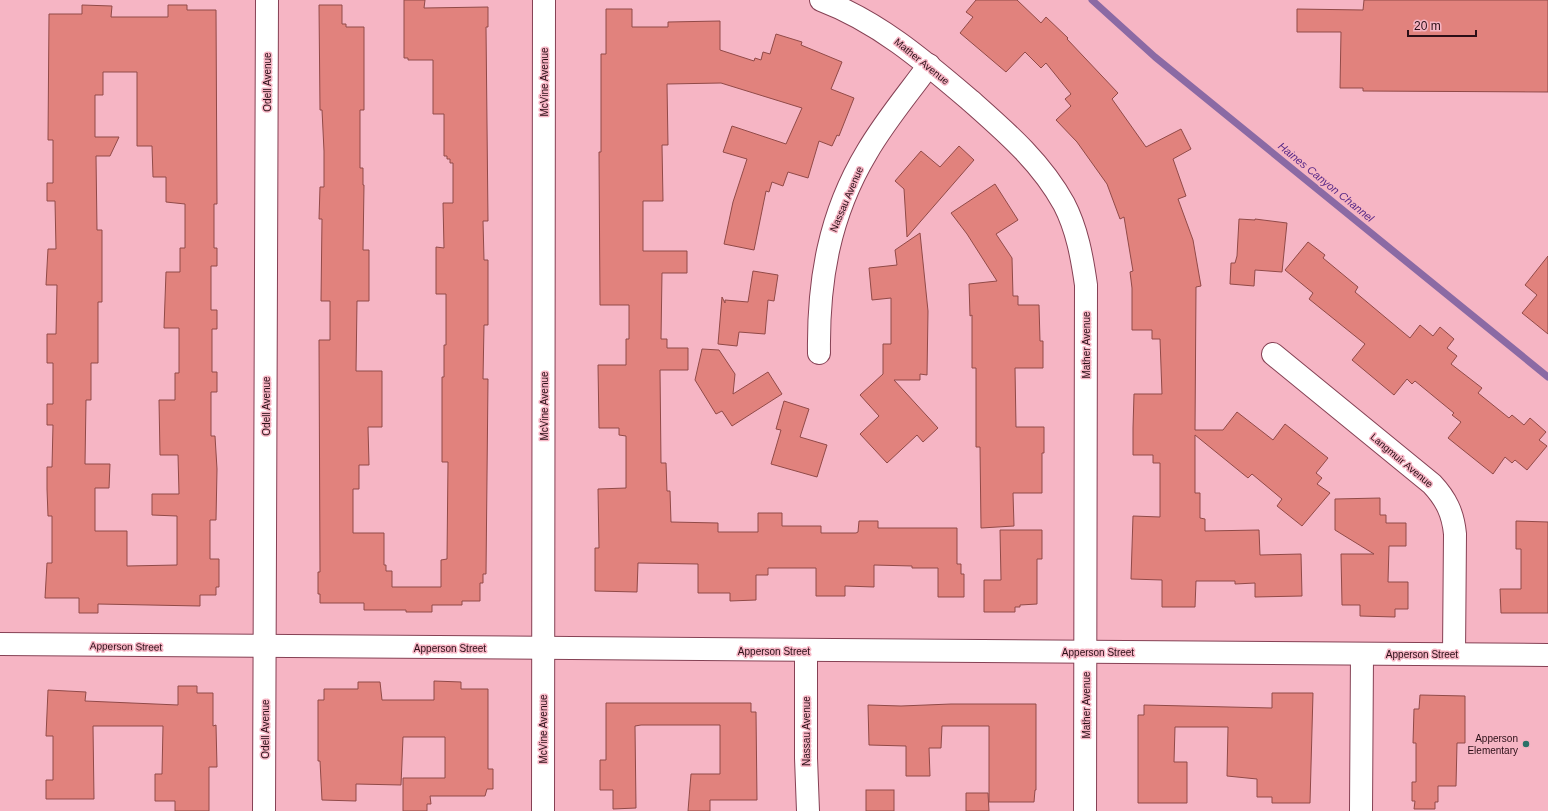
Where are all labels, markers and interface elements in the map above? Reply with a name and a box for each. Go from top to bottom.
scale bar [1408,12,1476,38]
text: 20 m [1414,19,1441,33]
street label: Mather Avenue [892,36,952,87]
street label: McVine Avenue [539,47,550,117]
street label: Odell Avenue [262,52,273,112]
water label: Haines Canyon Channel [1276,140,1377,225]
street label: Nassau Avenue [828,164,865,234]
street label: Mather Avenue [1081,311,1092,379]
street label: McVine Avenue [539,371,550,441]
street label: Odell Avenue [261,376,272,436]
street label: Langmuir Avenue [1368,431,1435,490]
street label: Apperson Street [90,640,162,653]
street label: Apperson Street [414,643,486,654]
street label: Apperson Street [738,646,810,657]
street label: Apperson Street [1062,647,1134,658]
street label: Apperson Street [1386,649,1458,660]
street label: Mather Avenue [1081,671,1092,739]
street label: McVine Avenue [538,694,549,764]
street label: Nassau Avenue [801,696,812,766]
street label: Odell Avenue [260,699,271,759]
place label: Apperson Elementary [1467,733,1518,756]
marker: Apperson Elementary [1521,739,1531,749]

